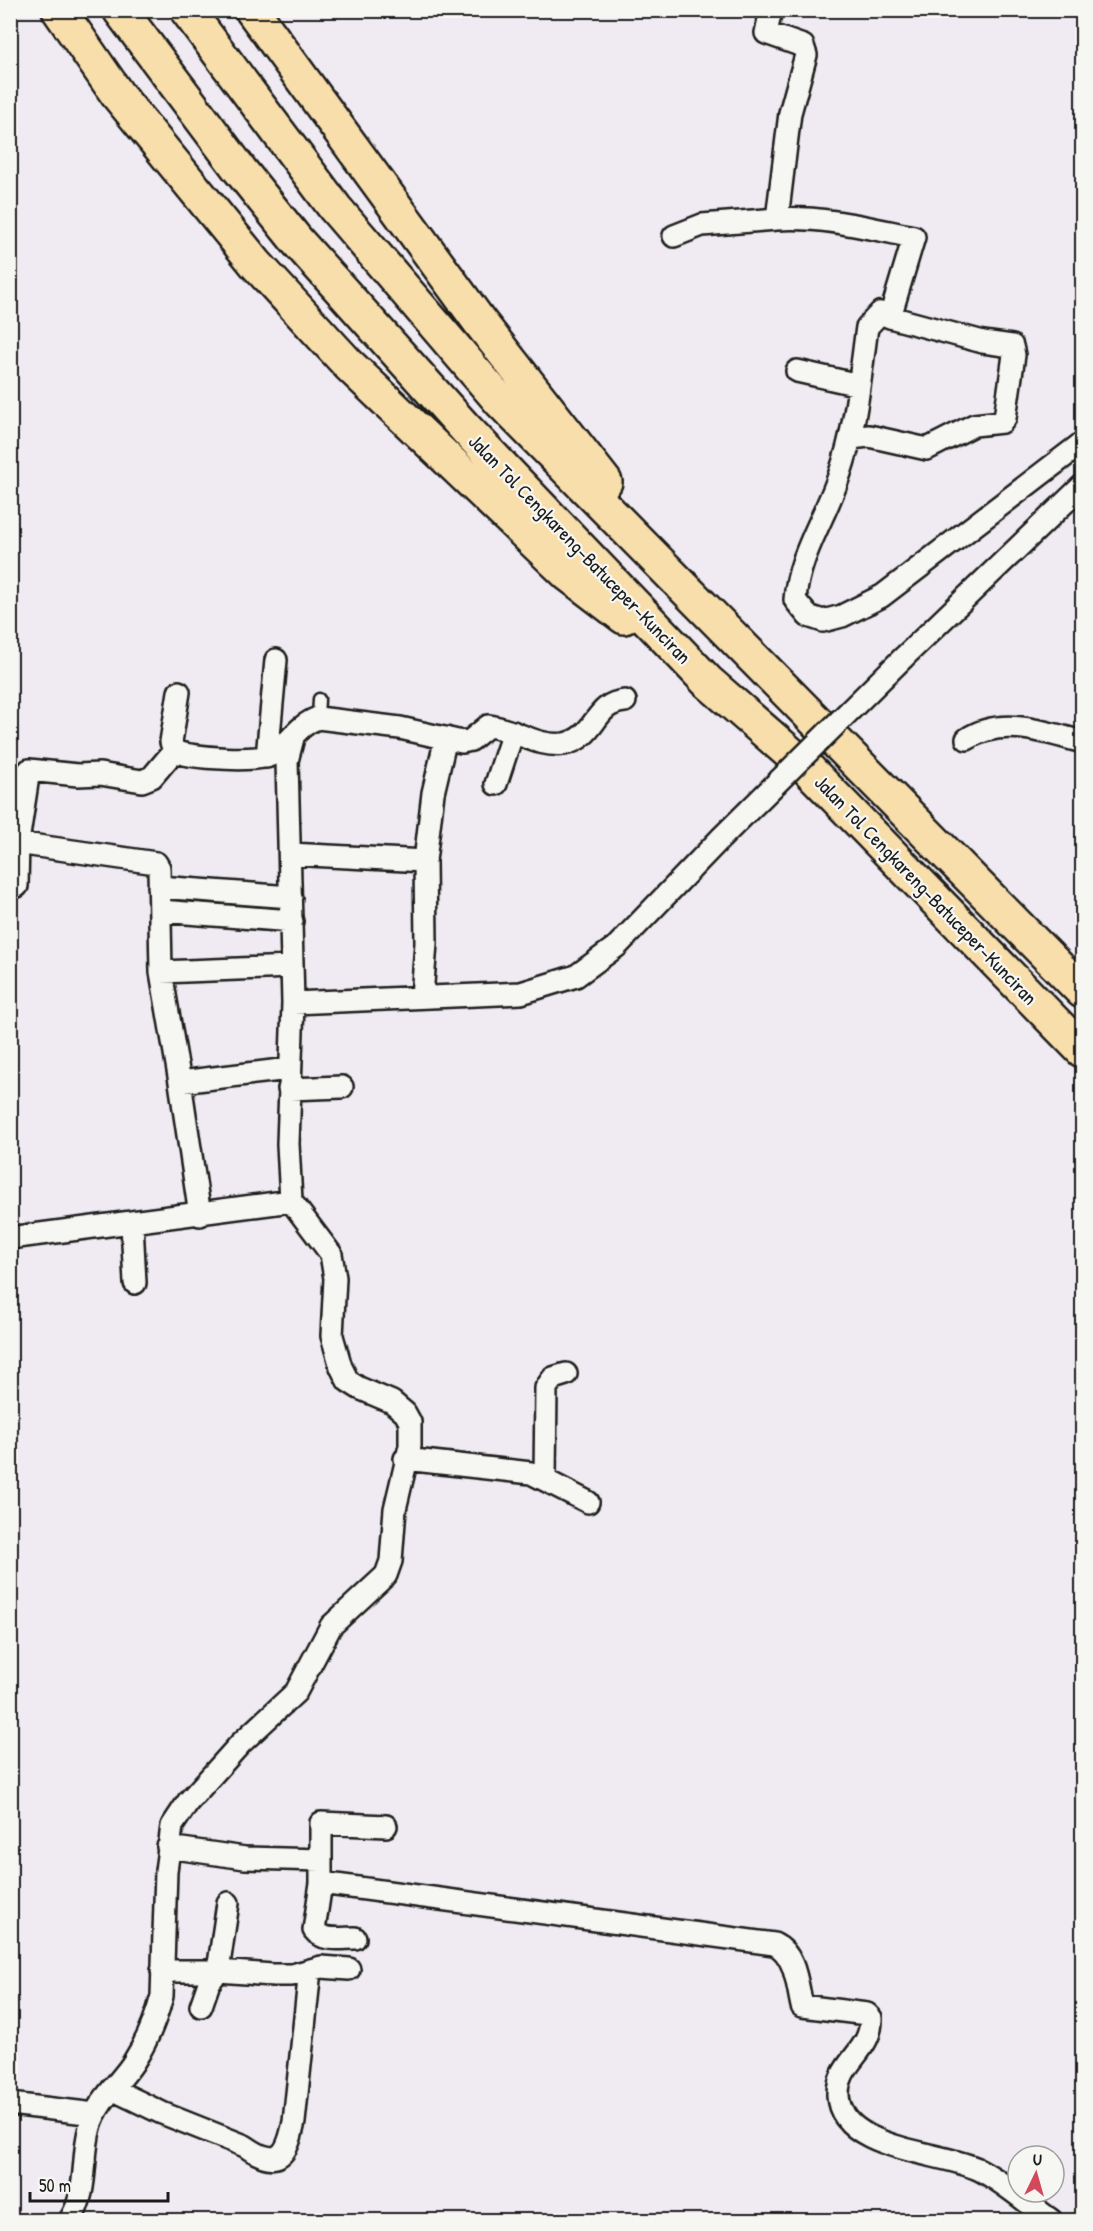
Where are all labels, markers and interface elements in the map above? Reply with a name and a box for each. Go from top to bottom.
street label: Jalan Tol Cengkareng–Batuceper–Kunciran [463,428,698,669]
street label: Jalan Tol Cengkareng–Batuceper–Kunciran [809,769,1044,1010]
north arrow [1006,2144,1066,2204]
text: U [1032,2148,1043,2170]
scale bar [30,2165,168,2203]
text: 50 m [39,2173,71,2198]

